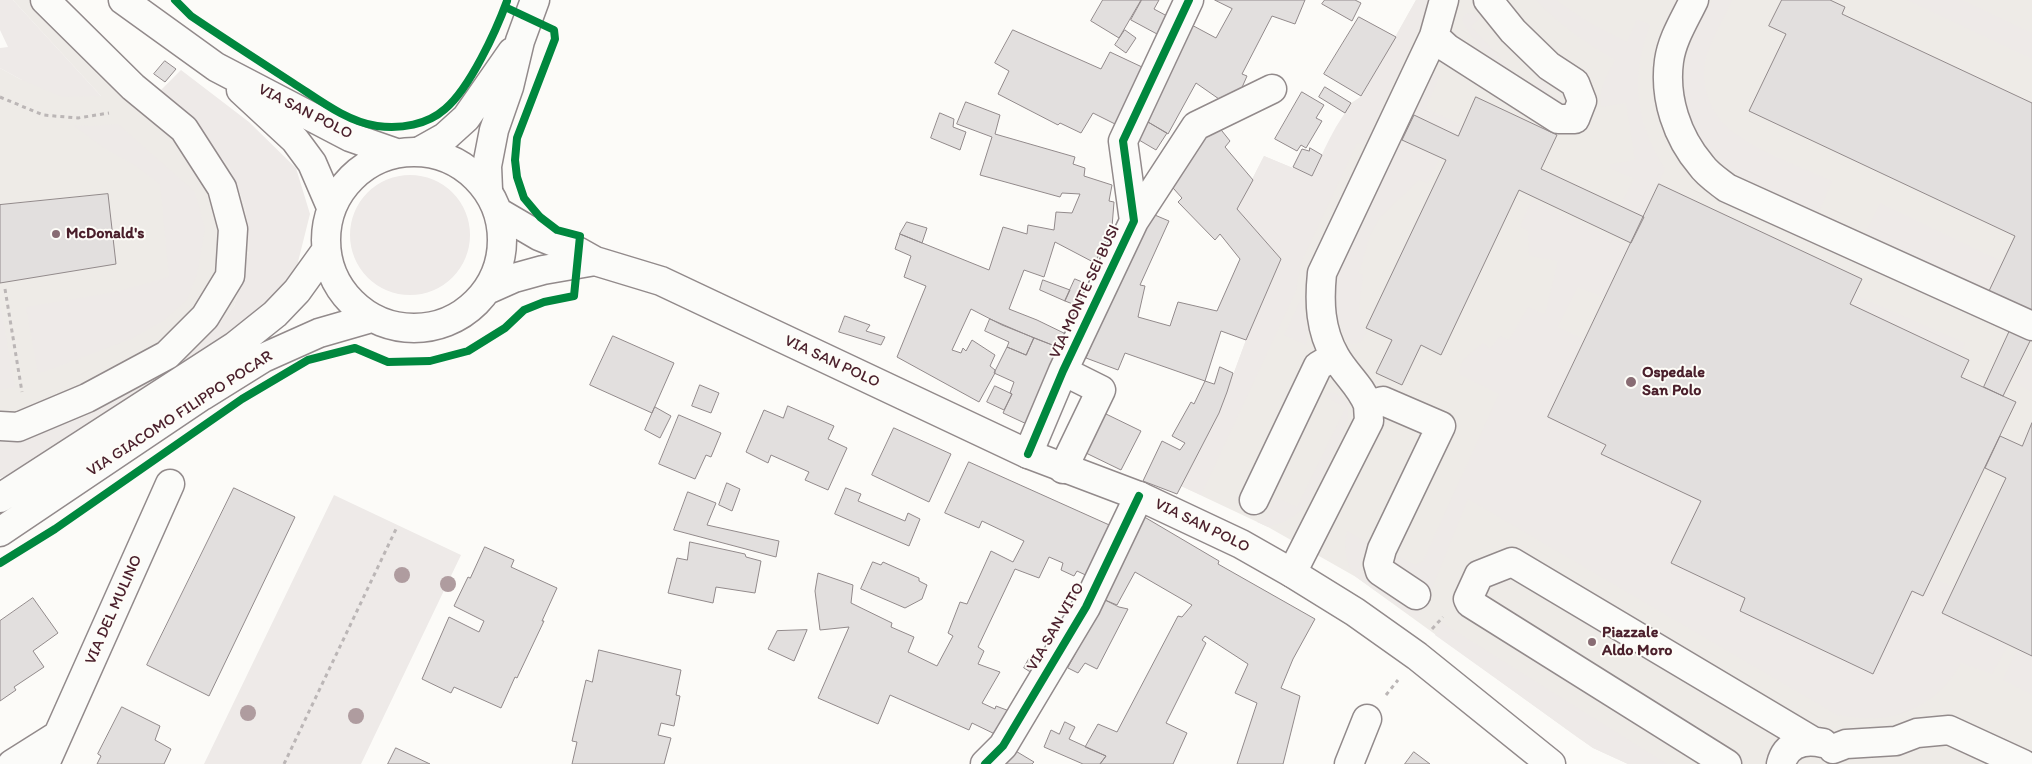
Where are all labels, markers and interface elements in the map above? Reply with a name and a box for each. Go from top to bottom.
street label: VIA SAN POLO [255,80,355,144]
street label: VIA MONTE SEI BUSI [1046,222,1124,362]
place label: McDonald's [66,224,144,244]
marker: McDonald's [50,228,62,240]
street label: VIA SAN POLO [781,331,883,393]
street label: VIA GIACOMO FILIPPO POCAR [84,347,276,481]
place label: Ospedale San Polo [1642,363,1705,401]
marker: Ospedale San Polo [1624,375,1638,389]
street label: VIA SAN POLO [1151,495,1253,557]
street label: VIA DEL MULINO [81,552,147,668]
street label: VIA SAN VITO [1023,579,1089,675]
place label: Piazzale Aldo Moro [1602,623,1672,661]
marker: Piazzale Aldo Moro [1586,636,1598,648]

